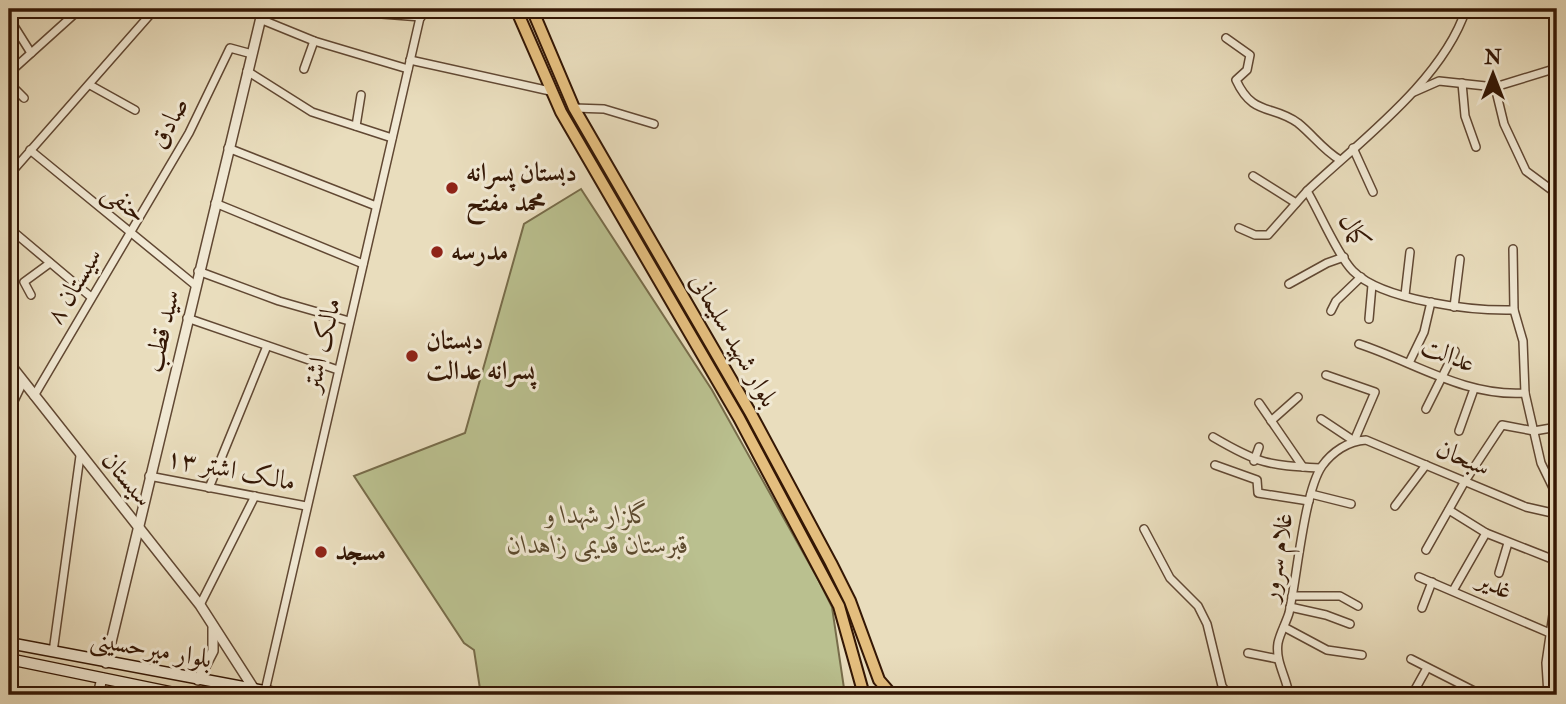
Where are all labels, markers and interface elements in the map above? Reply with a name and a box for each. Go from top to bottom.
north arrow [1458,38,1528,108]
text: N [1483,46,1502,70]
street label: صادق [142,92,196,154]
place label: دبستان پسرانه محمد مفتح [466,157,577,226]
street label: حنفی [95,176,153,232]
marker: دبستان پسرانه محمد مفتح [444,180,460,196]
street label: کمال [1331,207,1377,255]
place label: مدرسه [451,236,508,268]
street label: سیستان ۸ [39,242,109,330]
marker: مدرسه [429,244,445,260]
street label: بلوار شهید سلیمانی [683,267,785,413]
street label: سید قطب [137,287,187,375]
street label: مالک اشتر [295,295,348,398]
place label: دبستان پسرانه عدالت [426,325,537,390]
street label: عدالت [1416,330,1480,380]
marker: دبستان پسرانه عدالت [404,348,420,364]
street label: سبحان [1431,432,1495,484]
street label: مالک اشتر ۱۳ [164,442,298,498]
street label: سیستان [94,445,160,513]
park label: گلزار شهدا و قبرستان قدیمی زاهدان [507,499,689,562]
street label: غلام سرور [1253,510,1306,608]
place label: مسجد [335,536,386,568]
marker: مسجد [313,544,329,560]
street label: غدیر [1470,562,1518,607]
street label: بلوار میرحسینی [87,623,214,677]

